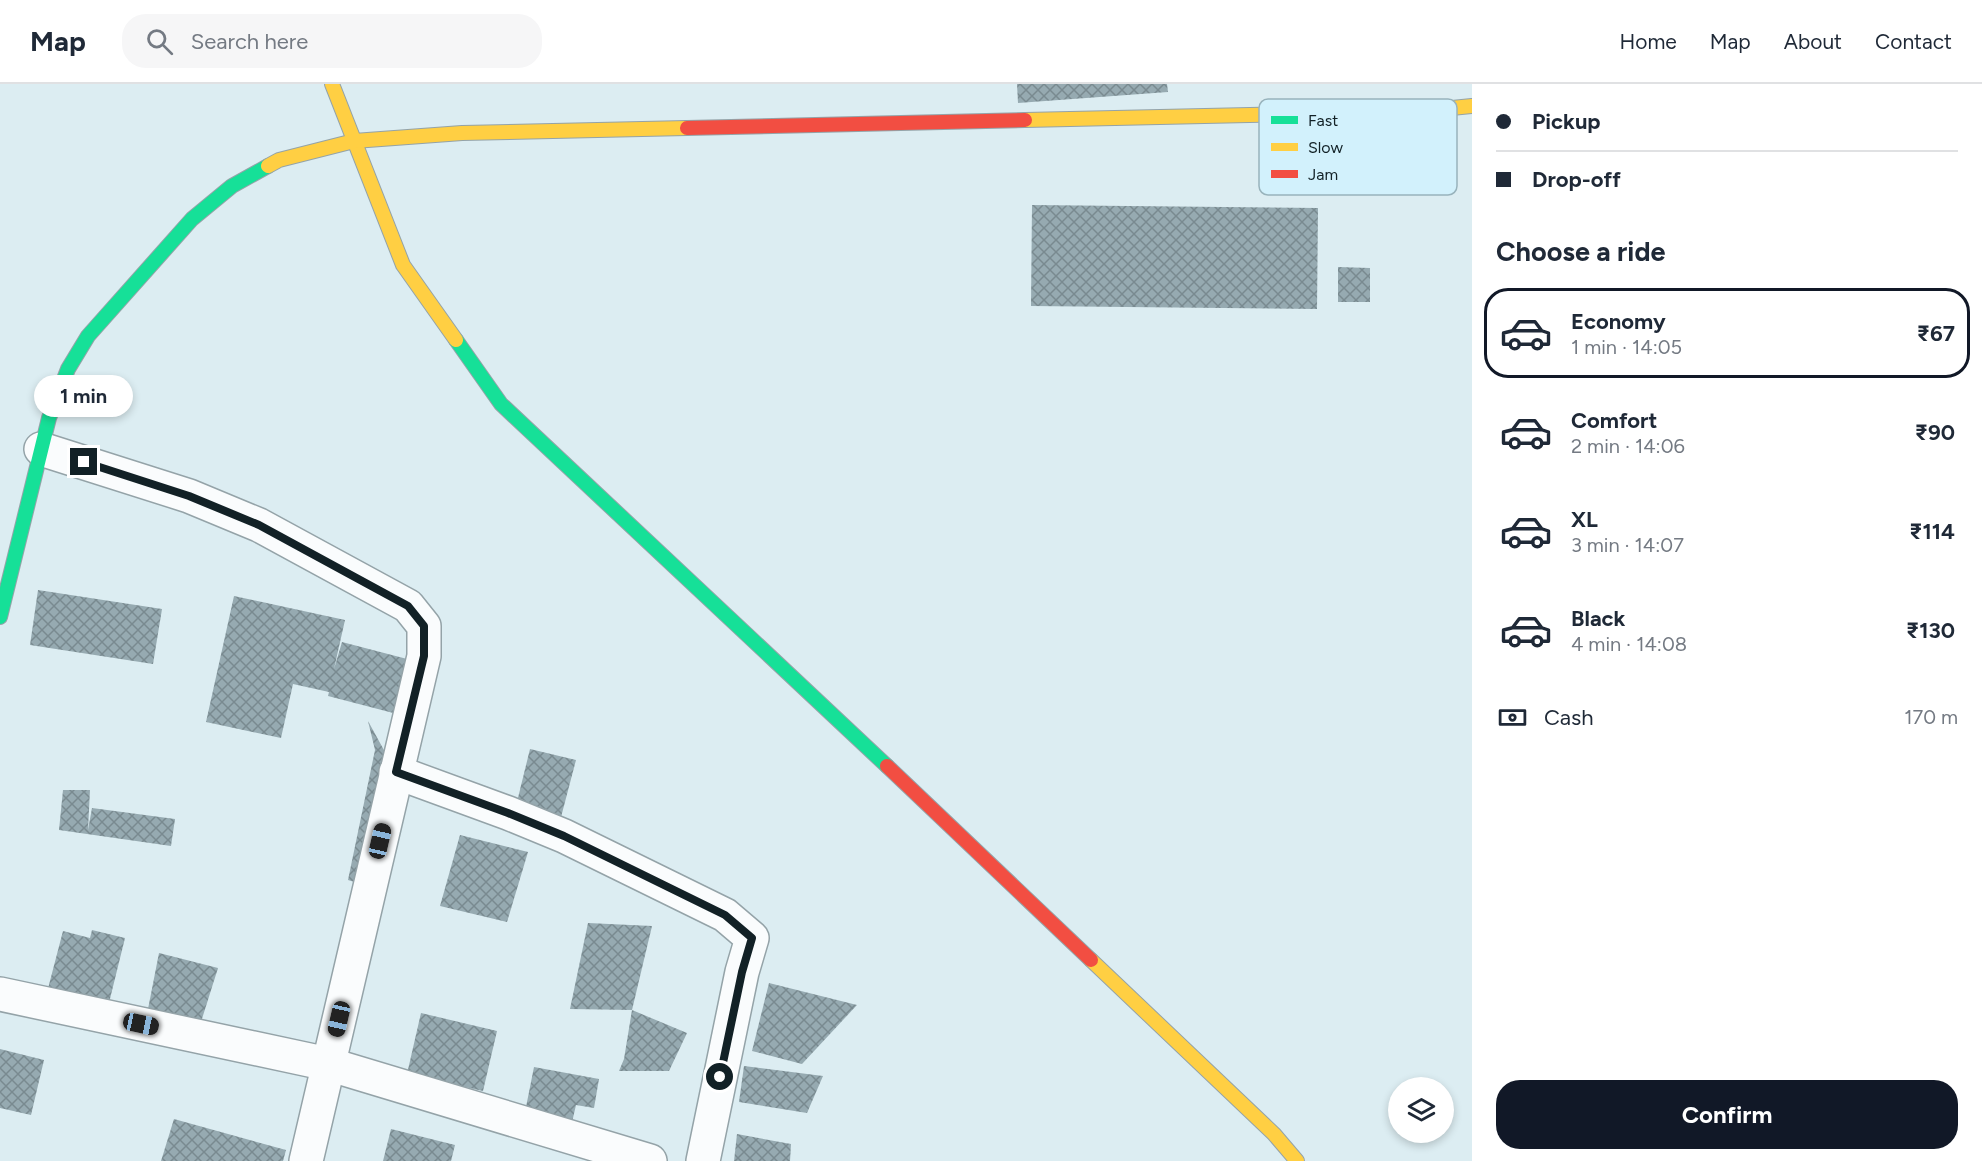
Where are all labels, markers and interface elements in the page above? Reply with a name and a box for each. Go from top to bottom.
search box [122,14,542,68]
text: Map [30,24,86,58]
icon: search [143,25,176,58]
text: Search here [191,28,308,55]
text: Home [1620,29,1677,54]
text: Map [1710,29,1751,54]
text: About [1784,29,1842,54]
text: Contact [1875,29,1952,54]
legend [1259,99,1457,195]
text: Pickup [1532,108,1601,135]
text: Fast [1308,111,1338,130]
text: Slow [1308,138,1343,157]
text: Jam [1308,165,1338,184]
text: Drop-off [1532,166,1621,193]
text: Choose a ride [1496,235,1665,268]
icon: car [1499,306,1553,360]
text: Economy [1571,308,1666,335]
text: ₹67 [1917,320,1955,347]
text: 1 min · 14:05 [1571,335,1682,359]
callout: 1 min [34,375,134,417]
text: 1 min [60,384,107,408]
icon: car [1499,405,1553,459]
text: Comfort [1571,407,1657,434]
text: ₹90 [1915,419,1955,446]
text: 2 min · 14:06 [1571,434,1685,458]
route end [70,448,97,475]
icon: car [1499,504,1553,558]
text: XL [1571,506,1598,533]
text: ₹114 [1909,518,1955,545]
text: 3 min · 14:07 [1571,533,1684,557]
icon: car [1499,603,1553,657]
text: Black [1571,605,1625,632]
text: ₹130 [1906,617,1955,644]
text: 4 min · 14:08 [1571,632,1687,656]
icon: cash [1496,701,1529,734]
text: Cash [1544,704,1594,731]
text: 170 m [1904,705,1958,729]
car [367,821,393,861]
car [326,999,352,1039]
car [122,1011,160,1037]
route start [706,1063,733,1090]
map controls [1388,1077,1454,1143]
button: layers [1388,1077,1454,1143]
button: Confirm [1496,1080,1958,1149]

